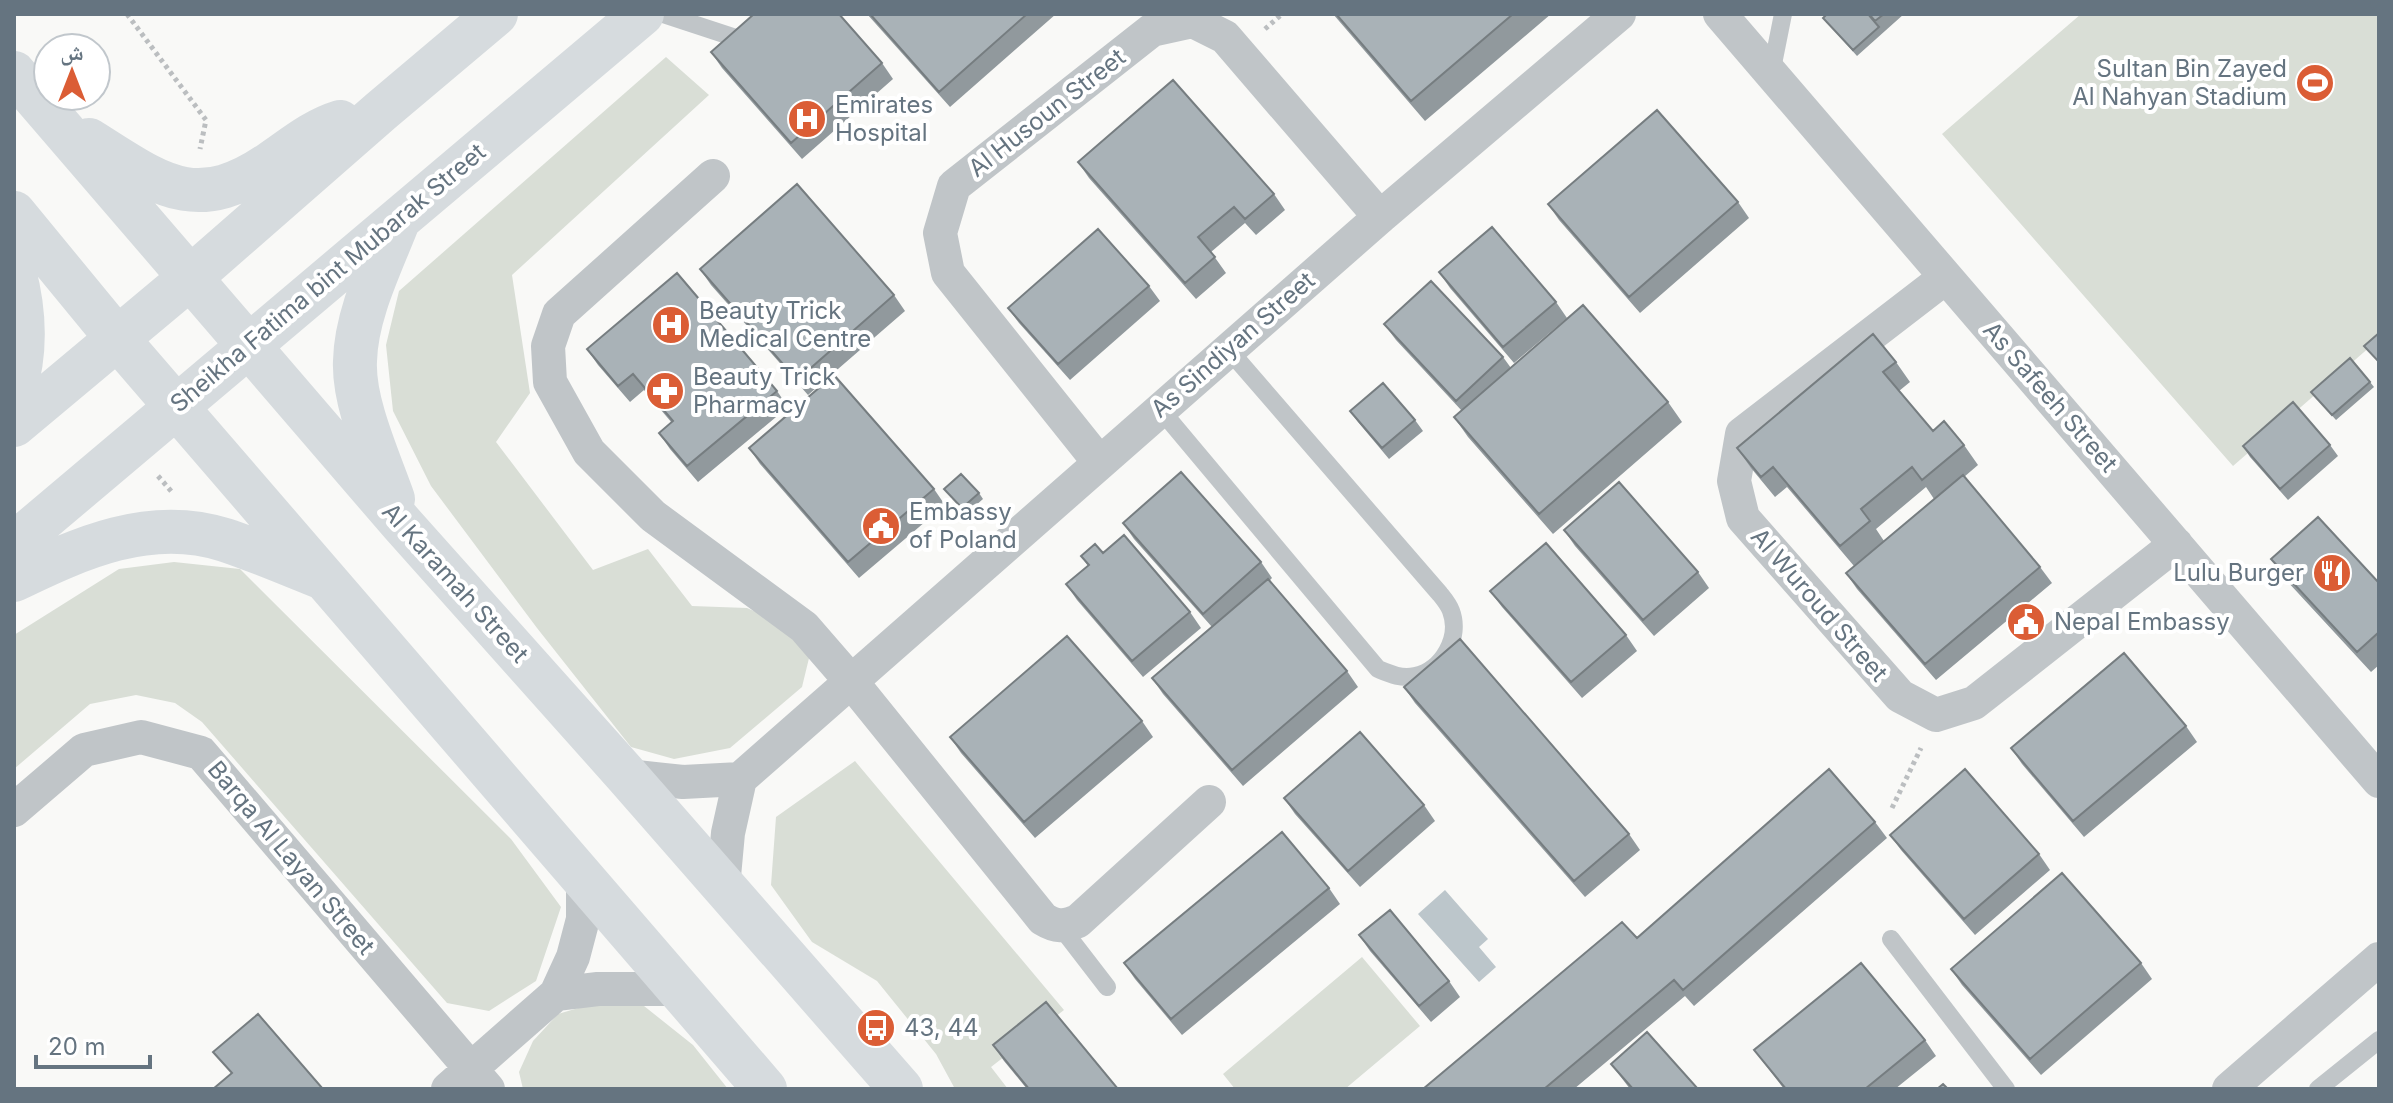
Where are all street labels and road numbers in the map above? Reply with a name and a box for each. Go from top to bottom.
street label: Al Husoun Street [962,42,1131,183]
street label: Sheikha Fatima bint Mubarak Street [164,137,491,418]
street label: As Sindiyan Street [1145,266,1321,424]
street label: As Safeeh Street [1977,316,2124,478]
street label: Al Karamah Street [376,497,535,668]
street label: Al Wuroud Street [1745,522,1894,687]
street label: Barqa Al Layan Street [202,755,381,961]

